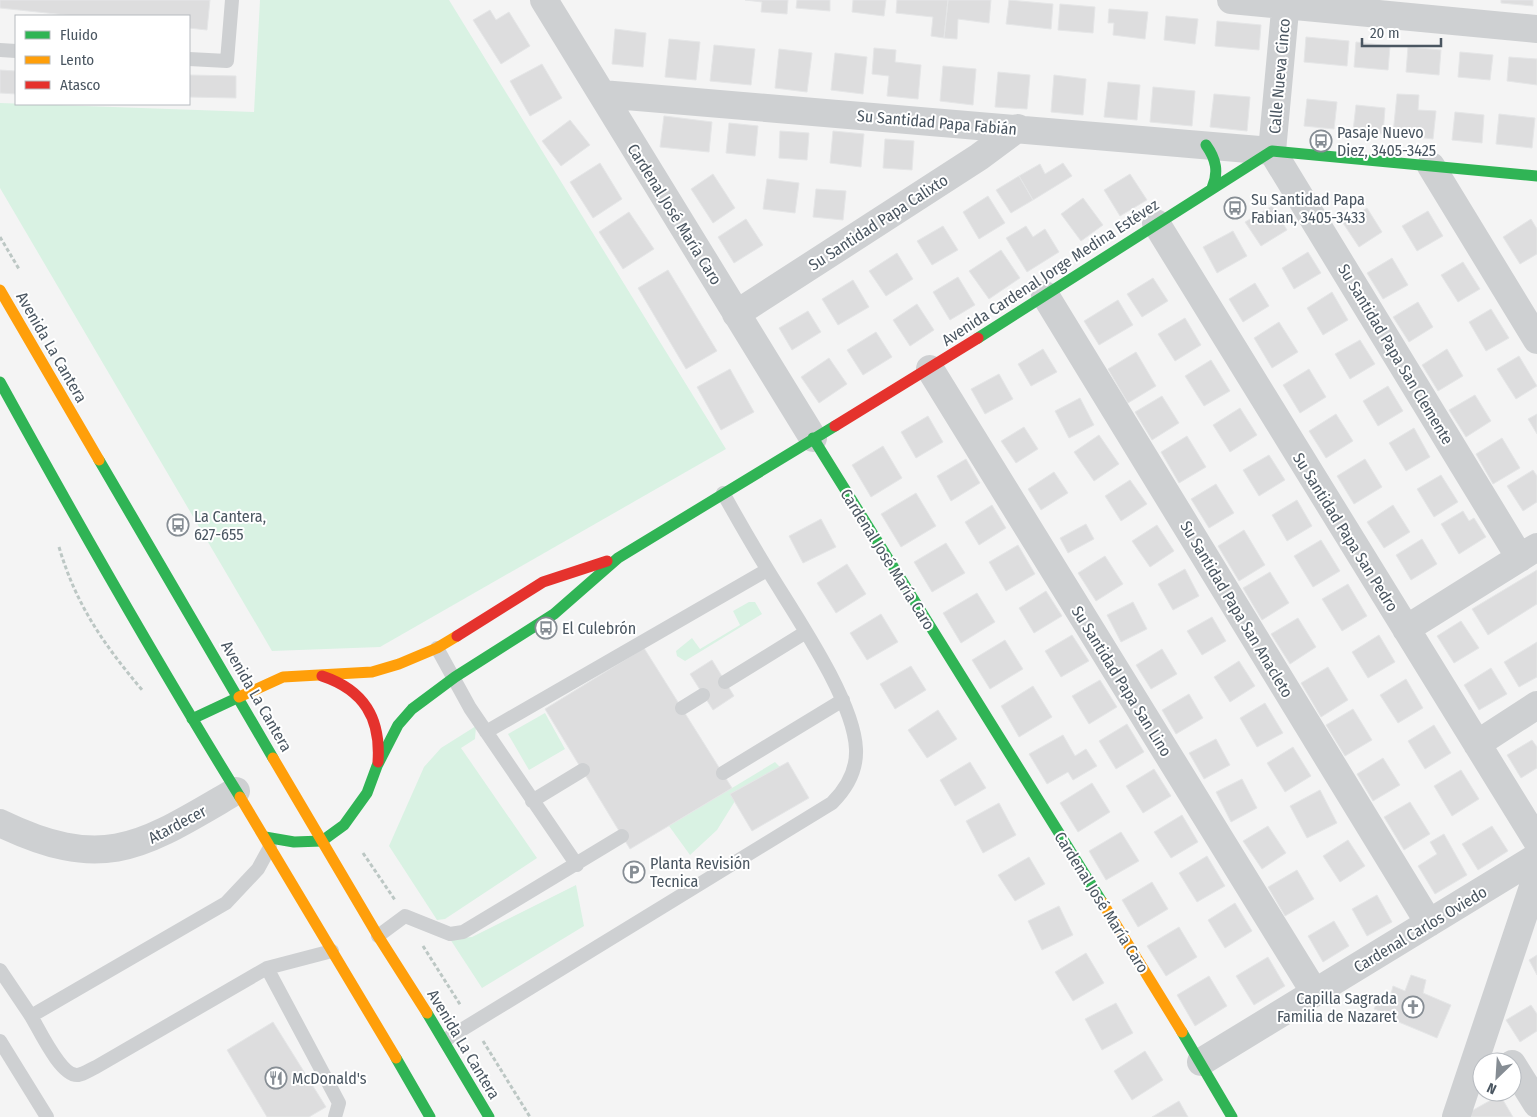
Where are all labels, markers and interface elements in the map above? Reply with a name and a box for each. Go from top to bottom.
legend [15,15,190,105]
scale bar [1362,15,1441,47]
street label: Calle Nueva Cinco [1265,18,1294,134]
text: 20 m [1370,24,1400,42]
text: Fluido [60,26,98,44]
text: Lento [60,51,94,69]
text: Atasco [60,76,100,94]
street label: Su Santidad Papa Fabián [856,106,1018,139]
place label: Pasaje Nuevo Diez, 3405-3425 [1337,123,1436,160]
bus stop icon: Pasaje Nuevo Diez, 3405-3425 [1309,129,1333,153]
street label: Cardenal José María Caro [623,140,726,288]
street label: Su Santidad Papa Calixto [805,170,951,274]
place label: Su Santidad Papa Fabian, 3405-3433 [1251,190,1365,227]
street label: Avenida Cardenal Jorge Medina Estévez [938,195,1162,350]
bus stop icon: Su Santidad Papa Fabian, 3405-3433 [1223,196,1247,220]
street label: Su Santidad Papa San Clemente [1334,261,1457,448]
street label: Avenida La Cantera [12,289,91,406]
street label: Su Santidad Papa San Pedro [1289,449,1402,615]
street label: Cardenal José María Caro [836,485,939,633]
place label: La Cantera, 627-655 [194,507,266,544]
bus stop icon: La Cantera, 627-655 [166,513,190,537]
street label: Su Santidad Papa San Anacleto [1176,518,1297,701]
street label: Su Santidad Papa San Lino [1068,603,1176,760]
bus stop icon: El Culebrón [534,616,558,640]
place label: El Culebrón [562,619,636,638]
street label: Avenida La Cantera [217,638,296,755]
street label: Atardecer [145,801,210,848]
street label: Cardenal José María Caro [1050,828,1153,976]
place label: Planta Revisión Tecnica [650,854,751,891]
parking icon: Planta Revisión Tecnica [622,860,646,884]
street label: Cardenal Carlos Oviedo [1350,882,1490,977]
street label: Avenida La Cantera [423,986,504,1103]
place label: Capilla Sagrada Familia de Nazaret [1277,989,1398,1026]
church icon: Capilla Sagrada Familia de Nazaret [1401,995,1425,1019]
north arrow [1472,1052,1522,1102]
restaurant icon: McDonald's [264,1066,288,1090]
place label: McDonald's [292,1069,367,1088]
text: N [1484,1079,1499,1098]

